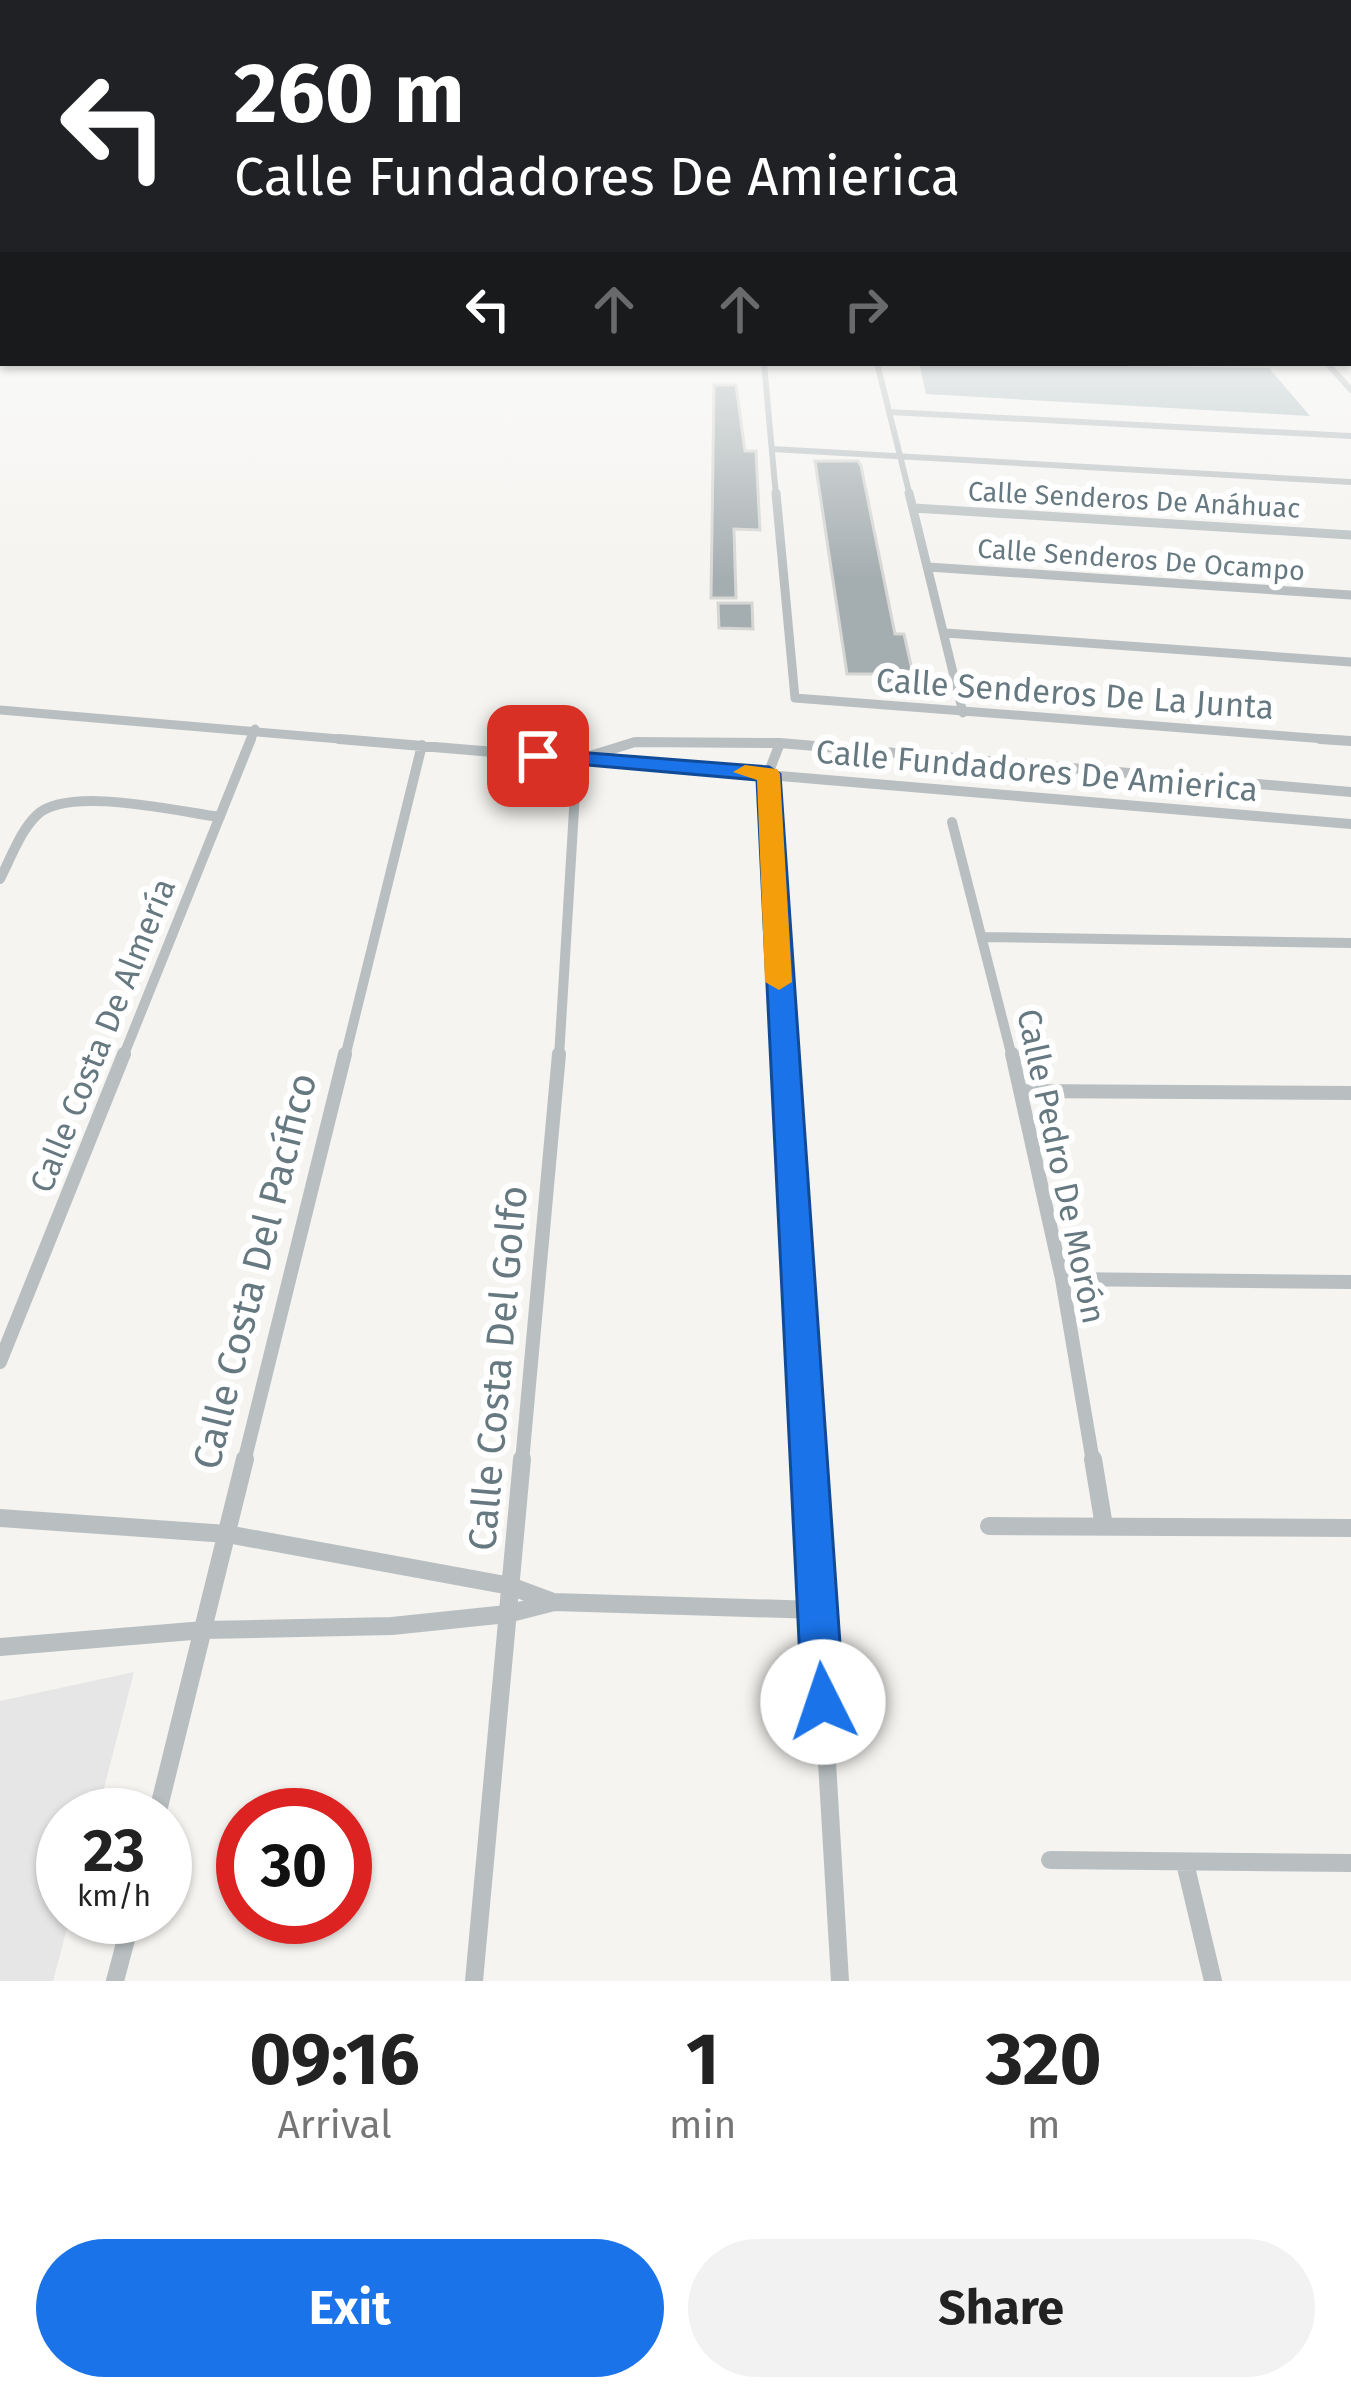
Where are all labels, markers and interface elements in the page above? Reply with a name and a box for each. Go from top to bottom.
text: 260 m [234,43,465,144]
icon: left [36,48,192,204]
text: Calle Fundadores De Amierica [234,145,960,209]
icon: left [455,276,521,342]
icon: ahead [581,276,647,342]
icon: ahead [707,276,773,342]
icon: right [833,276,899,342]
street label: Calle Senderos De Anáhuac [967,475,1301,525]
street label: Calle Senderos De Ocampo [976,533,1306,587]
street label: Calle Senderos De La Junta [875,660,1275,728]
pin [487,705,589,807]
icon: arrive [505,723,571,789]
street label: Calle Fundadores De Amierica [814,732,1260,810]
street label: Calle Costa De Almería [22,872,184,1198]
street label: Calle Pedro De Morón [1008,1005,1114,1327]
street label: Calle Costa Del Pacífico [183,1068,326,1474]
street label: Calle Costa Del Golfo [459,1184,537,1553]
position arrow [760,1639,886,1765]
speed limit sign: 30 [216,1788,372,1944]
text: 23 [83,1815,145,1887]
text: km/h [77,1878,151,1914]
text: 09:16 [249,2017,420,2103]
text: 1 [686,2017,719,2103]
text: 320 [986,2017,1102,2103]
text: Arrival [277,2102,392,2148]
text: min [669,2102,736,2148]
text: m [1027,2102,1060,2148]
button: Exit [36,2239,664,2377]
button: Share [688,2239,1315,2377]

